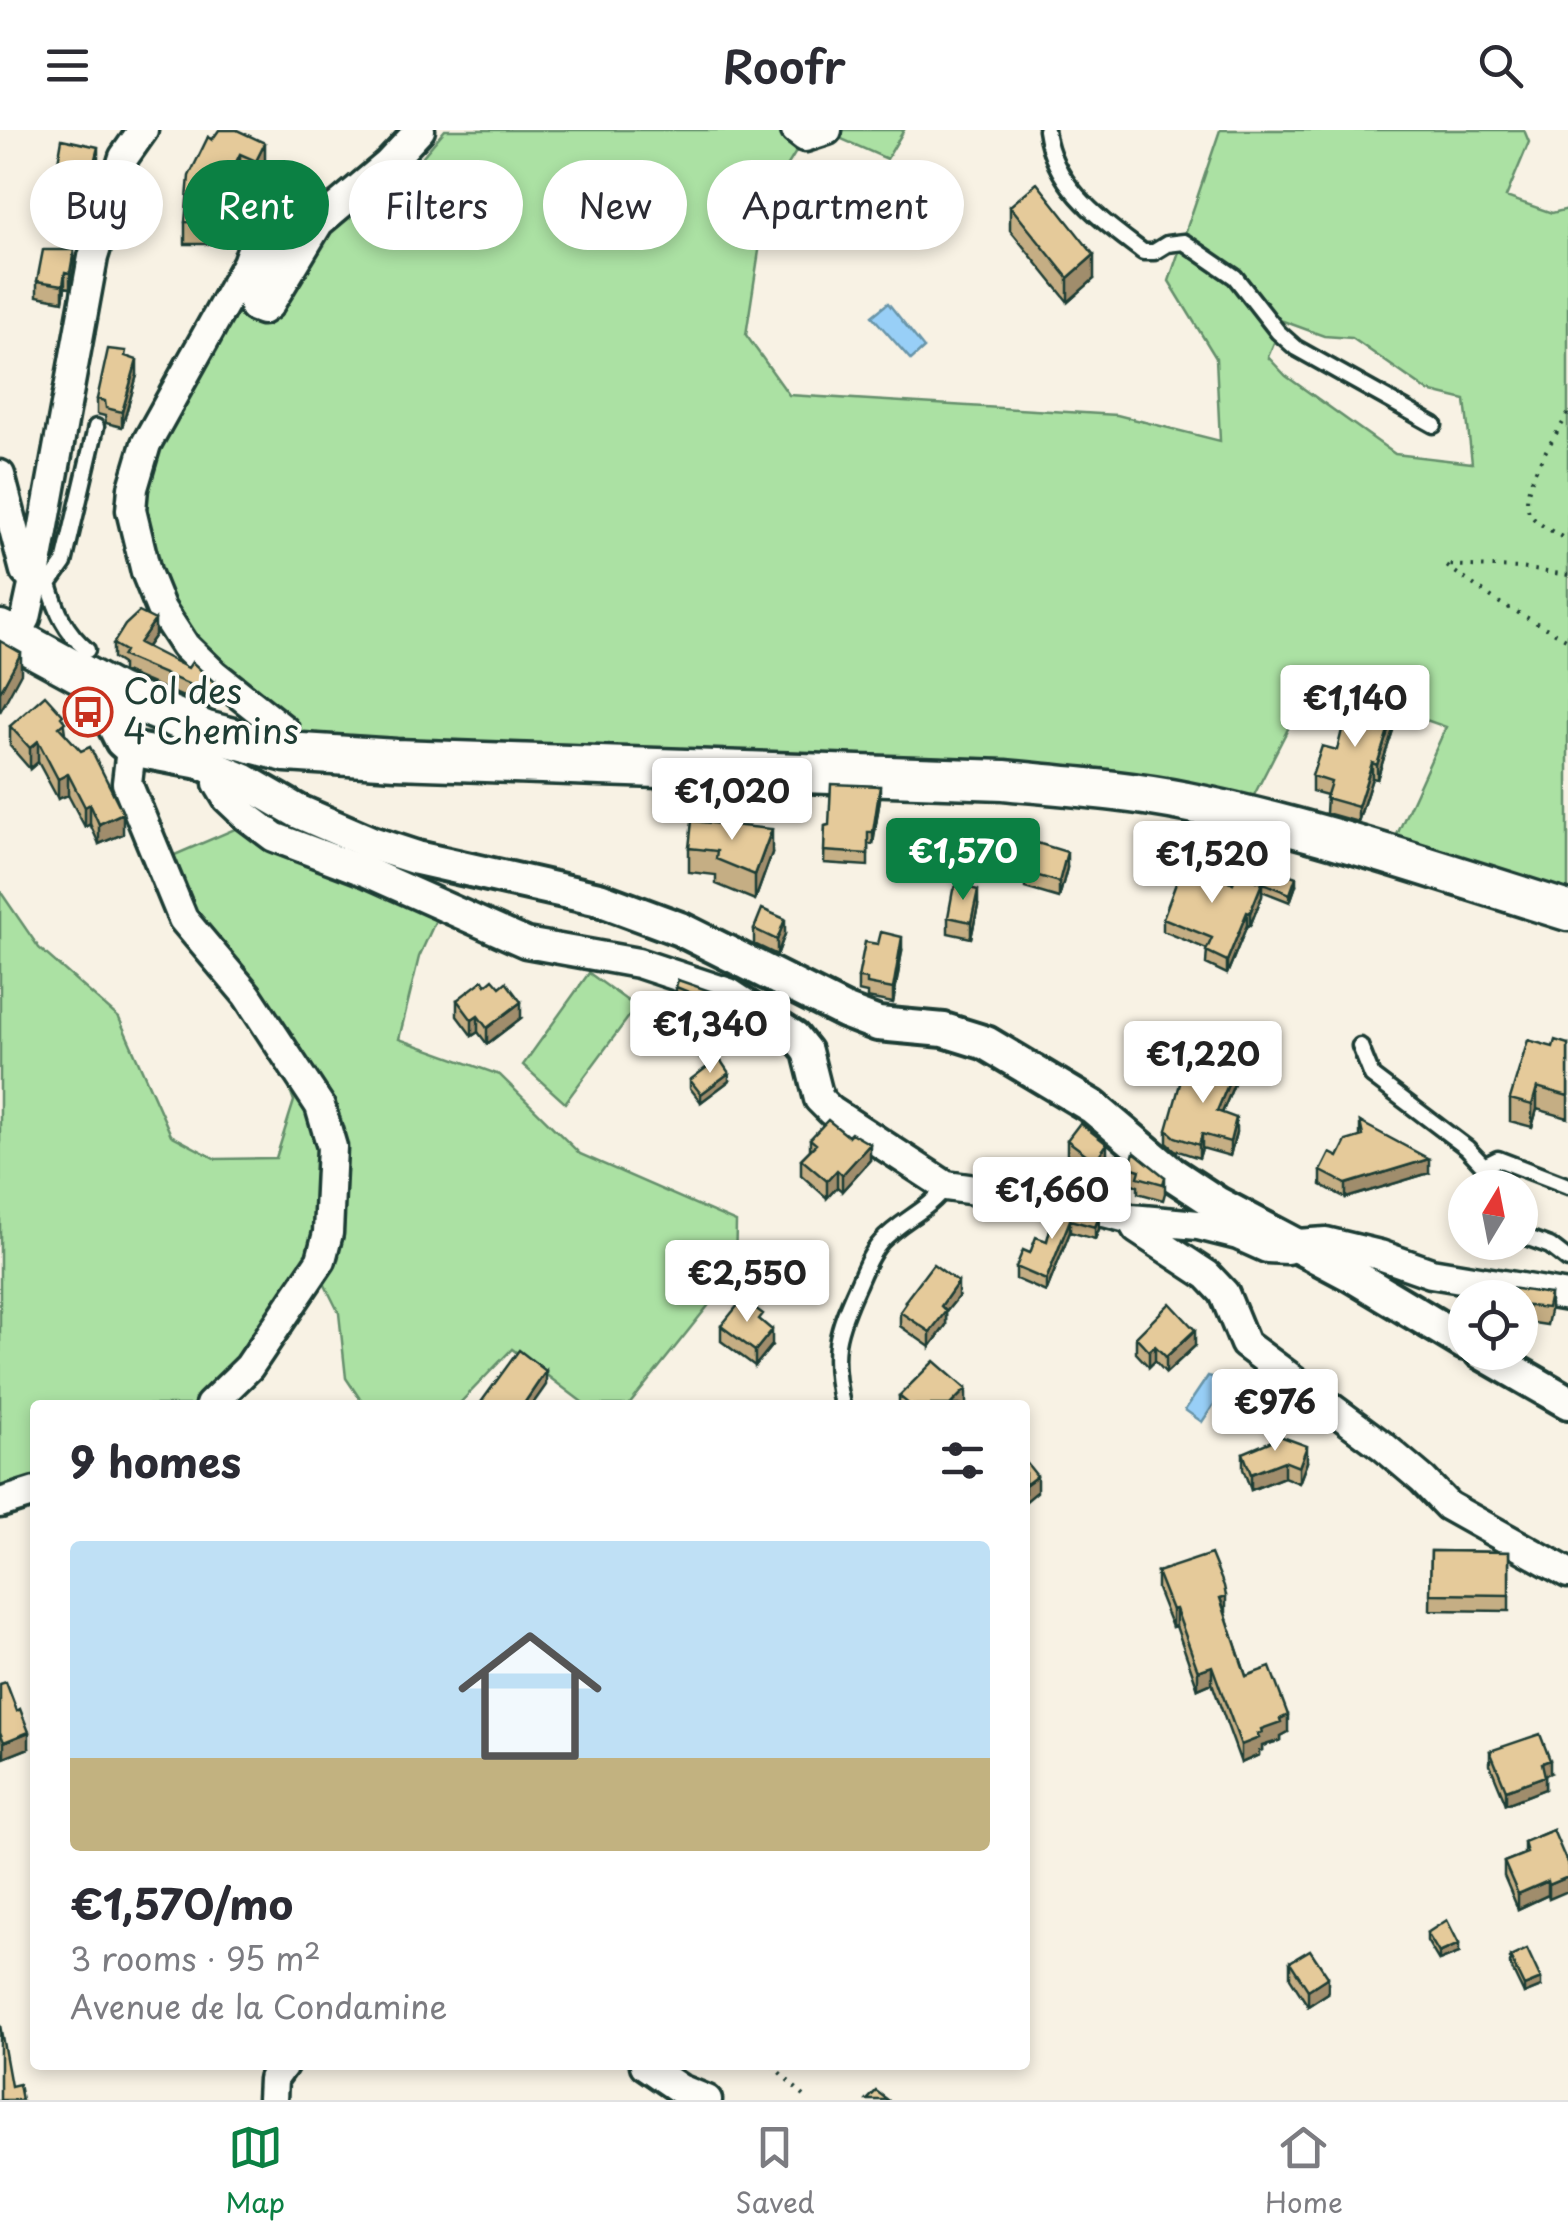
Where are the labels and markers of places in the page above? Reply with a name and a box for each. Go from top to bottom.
place label: Col des 4 Chemins [123,663,299,756]
pin: €1,140 [1274,665,1436,750]
bus stop icon: Col des 4 Chemins [62,686,114,738]
pin: €1,020 [651,758,813,843]
pin: €1,570 [882,818,1044,903]
pin: €1,520 [1131,821,1293,906]
pin: €1,340 [629,991,791,1076]
pin: €1,220 [1122,1021,1284,1106]
pin: €1,660 [971,1157,1133,1242]
pin: €2,550 [666,1240,828,1325]
pin: €976 [1216,1369,1334,1454]

